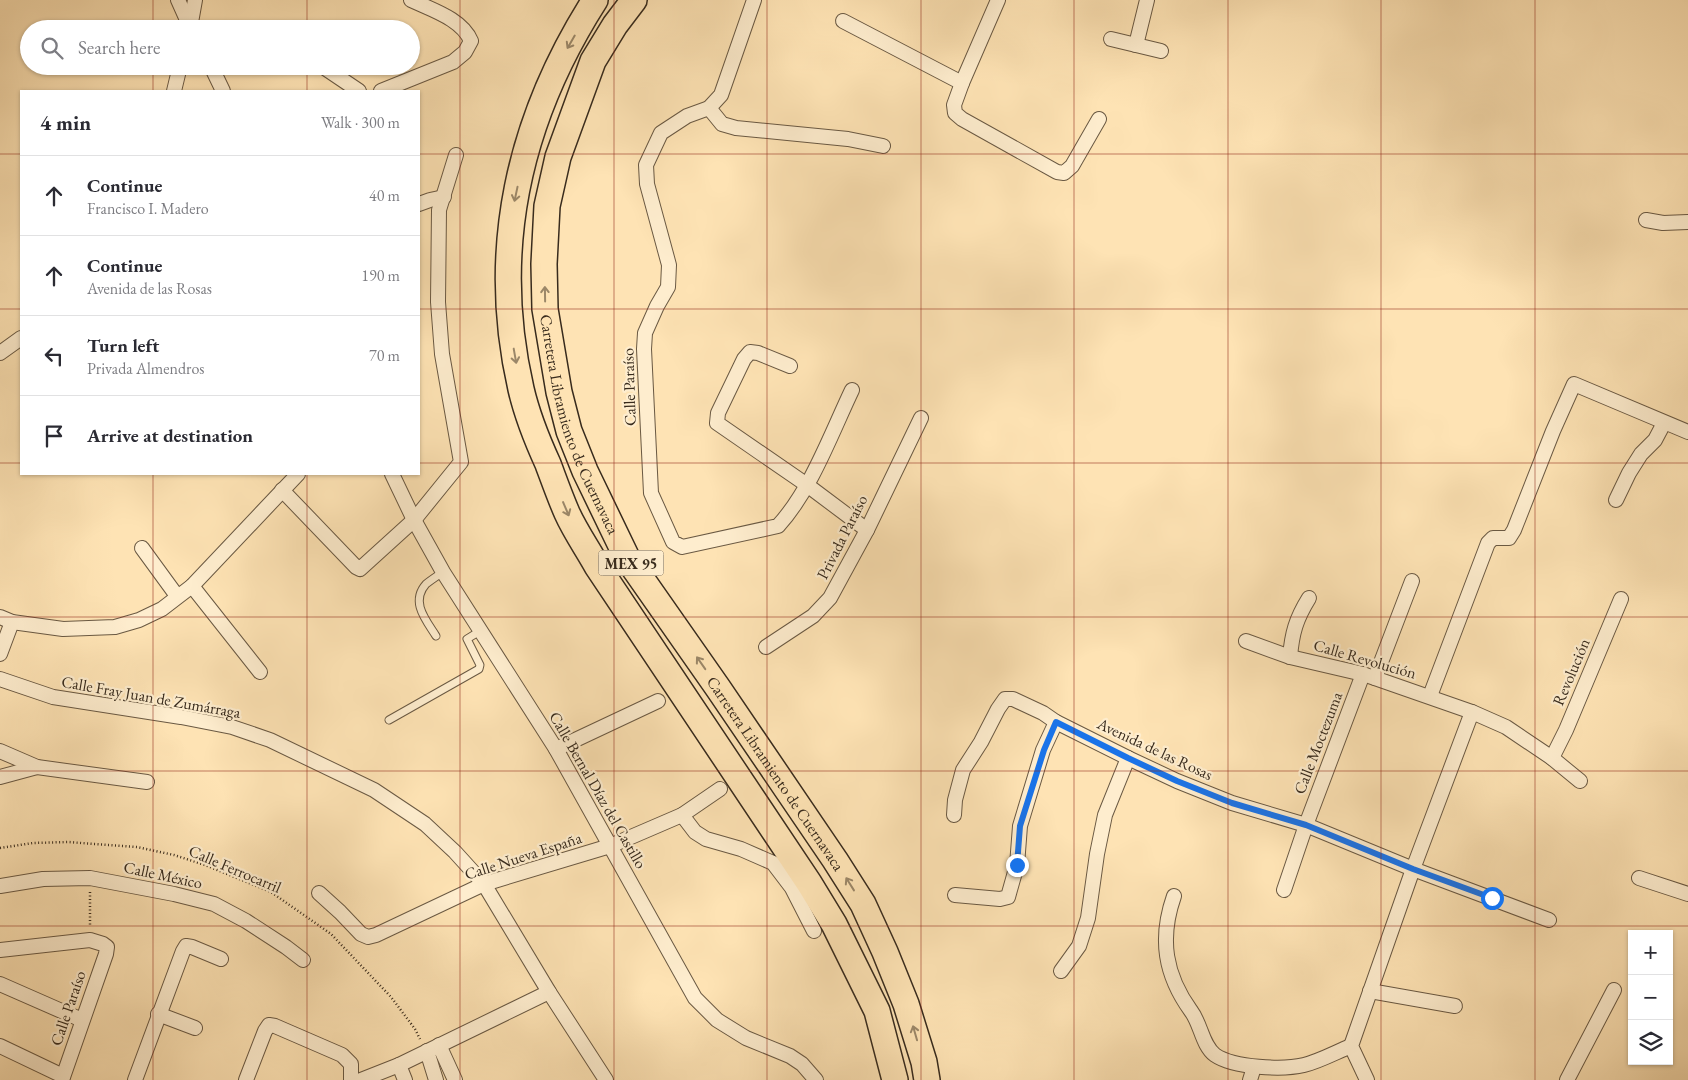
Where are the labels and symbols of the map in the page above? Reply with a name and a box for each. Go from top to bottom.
one-way arrow [565,34,575,49]
one-way arrow [511,186,520,202]
one-way arrow [540,286,550,302]
street label: Carretera Libramiento de Cuernavaca [536,313,625,538]
one-way arrow [511,347,520,363]
street label: Calle Paraíso [617,348,641,426]
street label: Privada Paraíso [812,491,872,583]
one-way arrow [563,502,572,517]
road number: MEX 95 [598,550,664,576]
street label: Calle Revolución [1311,634,1419,684]
street label: Revolución [1547,635,1595,709]
one-way arrow [696,656,706,670]
street label: Calle Fray Juan de Zumárraga [60,671,243,723]
street label: Carretera Libramiento de Cuernavaca [702,672,850,875]
street label: Calle Moctezuma [1289,688,1347,797]
street label: Calle Bernal Díaz del Castillo [544,708,652,872]
street label: Avenida de las Rosas [1093,713,1216,785]
street label: Calle Nueva España [462,827,585,885]
street label: Calle Ferrocarril [186,840,285,898]
route end [1006,854,1029,877]
street label: Calle México [122,856,204,894]
one-way arrow [845,878,855,892]
route start [1481,887,1504,910]
street label: Calle Paraíso [45,968,91,1048]
one-way arrow [909,1025,919,1041]

